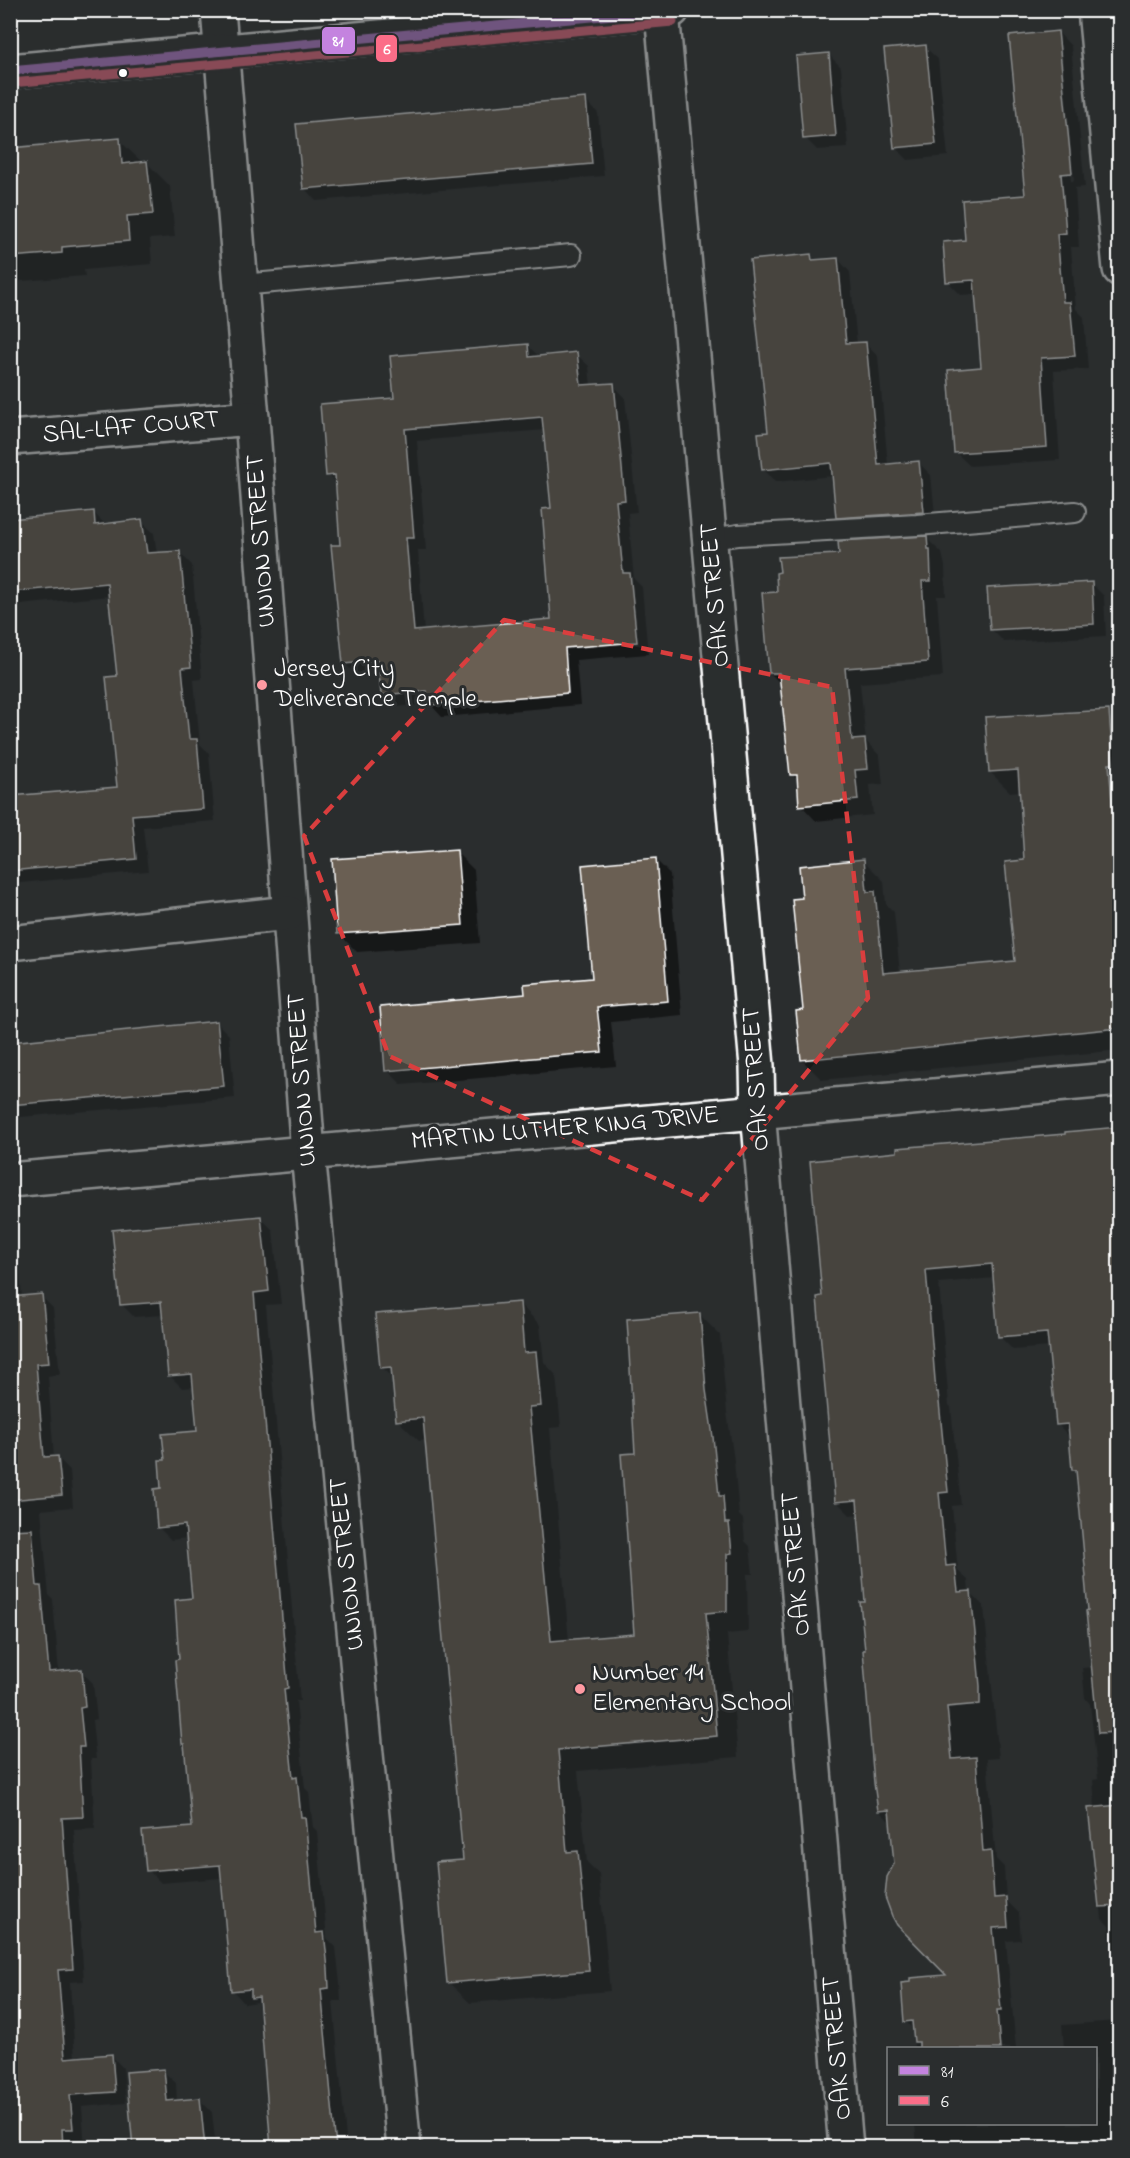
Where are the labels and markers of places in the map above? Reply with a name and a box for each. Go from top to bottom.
unlabelled marker [117,67,129,79]
place label: Jersey City Deliverance Temple [273,651,477,719]
marker: Jersey City Deliverance Temple [255,678,269,692]
place label: Number 14 Elementary School [592,1655,791,1723]
marker: Number 14 Elementary School [573,1682,587,1696]

